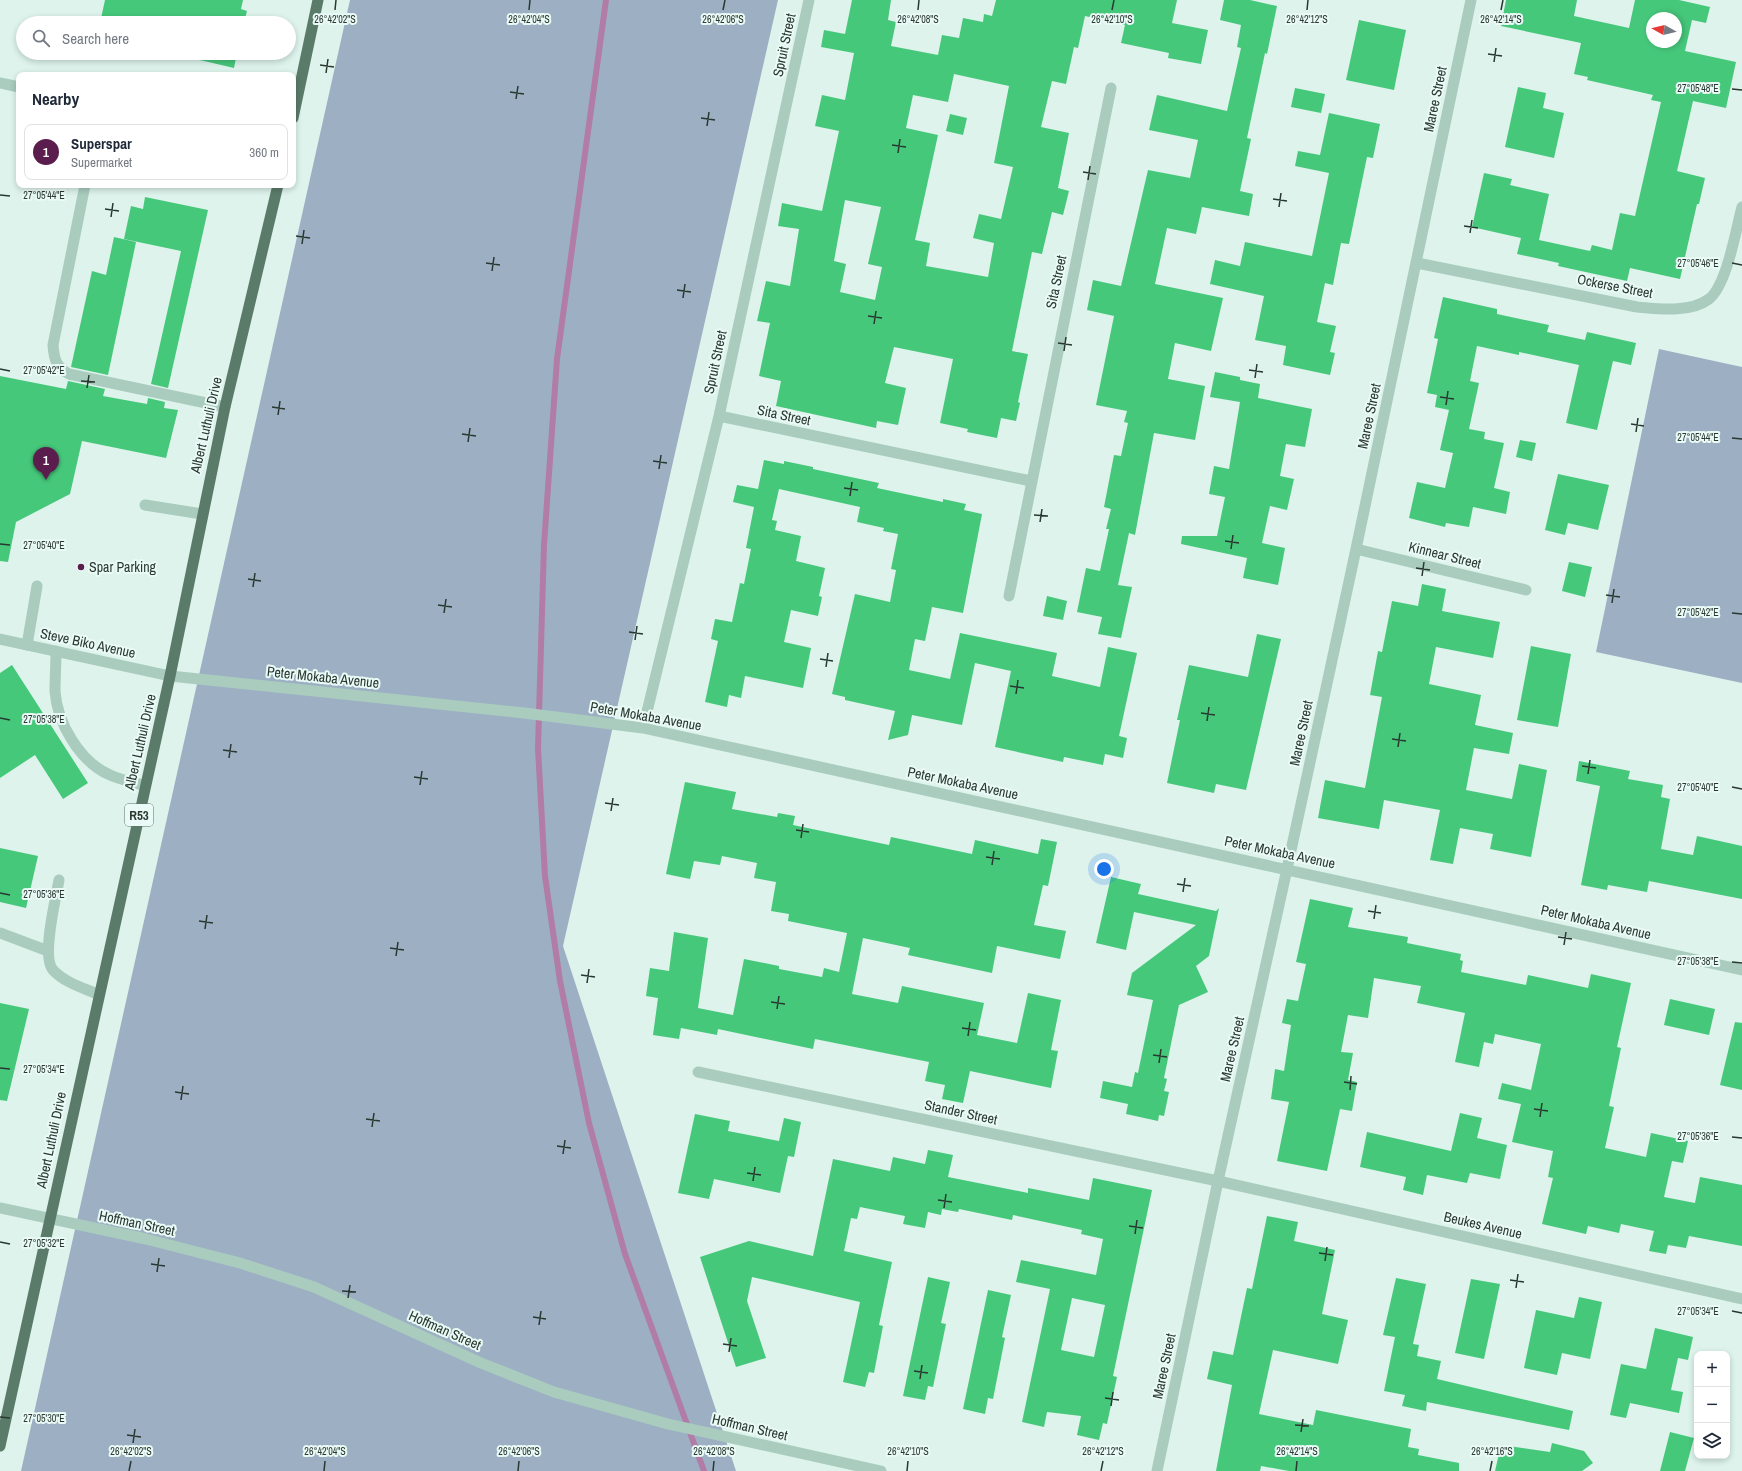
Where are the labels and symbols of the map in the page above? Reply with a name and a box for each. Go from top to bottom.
street label: Spruit Street [768,12,800,78]
north arrow [1646,12,1682,48]
text: 26°42'02"S [314,13,356,26]
text: 26°42'04"S [508,13,550,26]
text: 26°42'06"S [702,13,744,26]
text: 26°42'08"S [897,13,939,26]
text: 26°42'10"S [1091,13,1133,26]
text: 26°42'12"S [1286,13,1328,26]
text: 26°42'14"S [1480,13,1522,26]
street label: Maree Street [1419,65,1451,133]
text: 27°05'48"E [1677,82,1719,95]
text: 27°05'44"E [23,189,65,202]
street label: Sita Street [1042,254,1070,310]
text: 27°05'46"E [1677,257,1719,270]
street label: Ockerse Street [1576,270,1654,302]
street label: Spruit Street [699,329,731,395]
text: 27°05'42"E [23,364,65,377]
street label: Albert Luthuli Drive [186,375,226,476]
street label: Maree Street [1353,382,1385,450]
street label: Sita Street [756,401,812,429]
text: 27°05'44"E [1677,431,1719,444]
pin: 1 [33,447,59,480]
street label: Kinnear Street [1407,537,1483,573]
text: 27°05'40"E [23,539,65,552]
place label: Spar Parking [89,558,157,576]
marker: Spar Parking [76,562,86,572]
text: 27°05'42"E [1677,606,1719,619]
street label: Steve Biko Avenue [39,624,137,662]
street label: Peter Mokaba Avenue [266,662,380,692]
street label: Albert Luthuli Drive [120,692,160,793]
street label: Peter Mokaba Avenue [589,697,703,735]
street label: Maree Street [1285,699,1317,767]
text: 27°05'38"E [23,713,65,726]
street label: Peter Mokaba Avenue [906,762,1020,804]
text: 27°05'40"E [1677,781,1719,794]
road number: R53 [125,804,153,826]
street label: Peter Mokaba Avenue [1223,831,1337,873]
your location [1094,859,1114,879]
text: 27°05'36"E [23,888,65,901]
street label: Peter Mokaba Avenue [1539,901,1653,943]
text: 27°05'38"E [1677,955,1719,968]
street label: Maree Street [1216,1015,1248,1083]
text: 27°05'34"E [23,1063,65,1076]
street label: Albert Luthuli Drive [32,1090,70,1191]
street label: Stander Street [923,1095,999,1129]
text: 27°05'36"E [1677,1130,1719,1143]
street label: Hoffman Street [97,1206,177,1240]
street label: Beukes Avenue [1442,1207,1524,1243]
text: 27°05'32"E [23,1237,65,1250]
text: 27°05'34"E [1677,1305,1719,1318]
street label: Hoffman Street [406,1306,484,1354]
street label: Maree Street [1148,1332,1180,1400]
street label: Hoffman Street [710,1410,790,1444]
text: 27°05'30"E [23,1412,65,1425]
text: 26°42'02"S [110,1445,152,1458]
text: 26°42'04"S [304,1445,346,1458]
text: 26°42'06"S [498,1445,540,1458]
text: 26°42'08"S [693,1445,735,1458]
text: 26°42'10"S [887,1445,929,1458]
text: 26°42'12"S [1082,1445,1124,1458]
text: 26°42'14"S [1276,1445,1318,1458]
text: 26°42'16"S [1471,1445,1513,1458]

